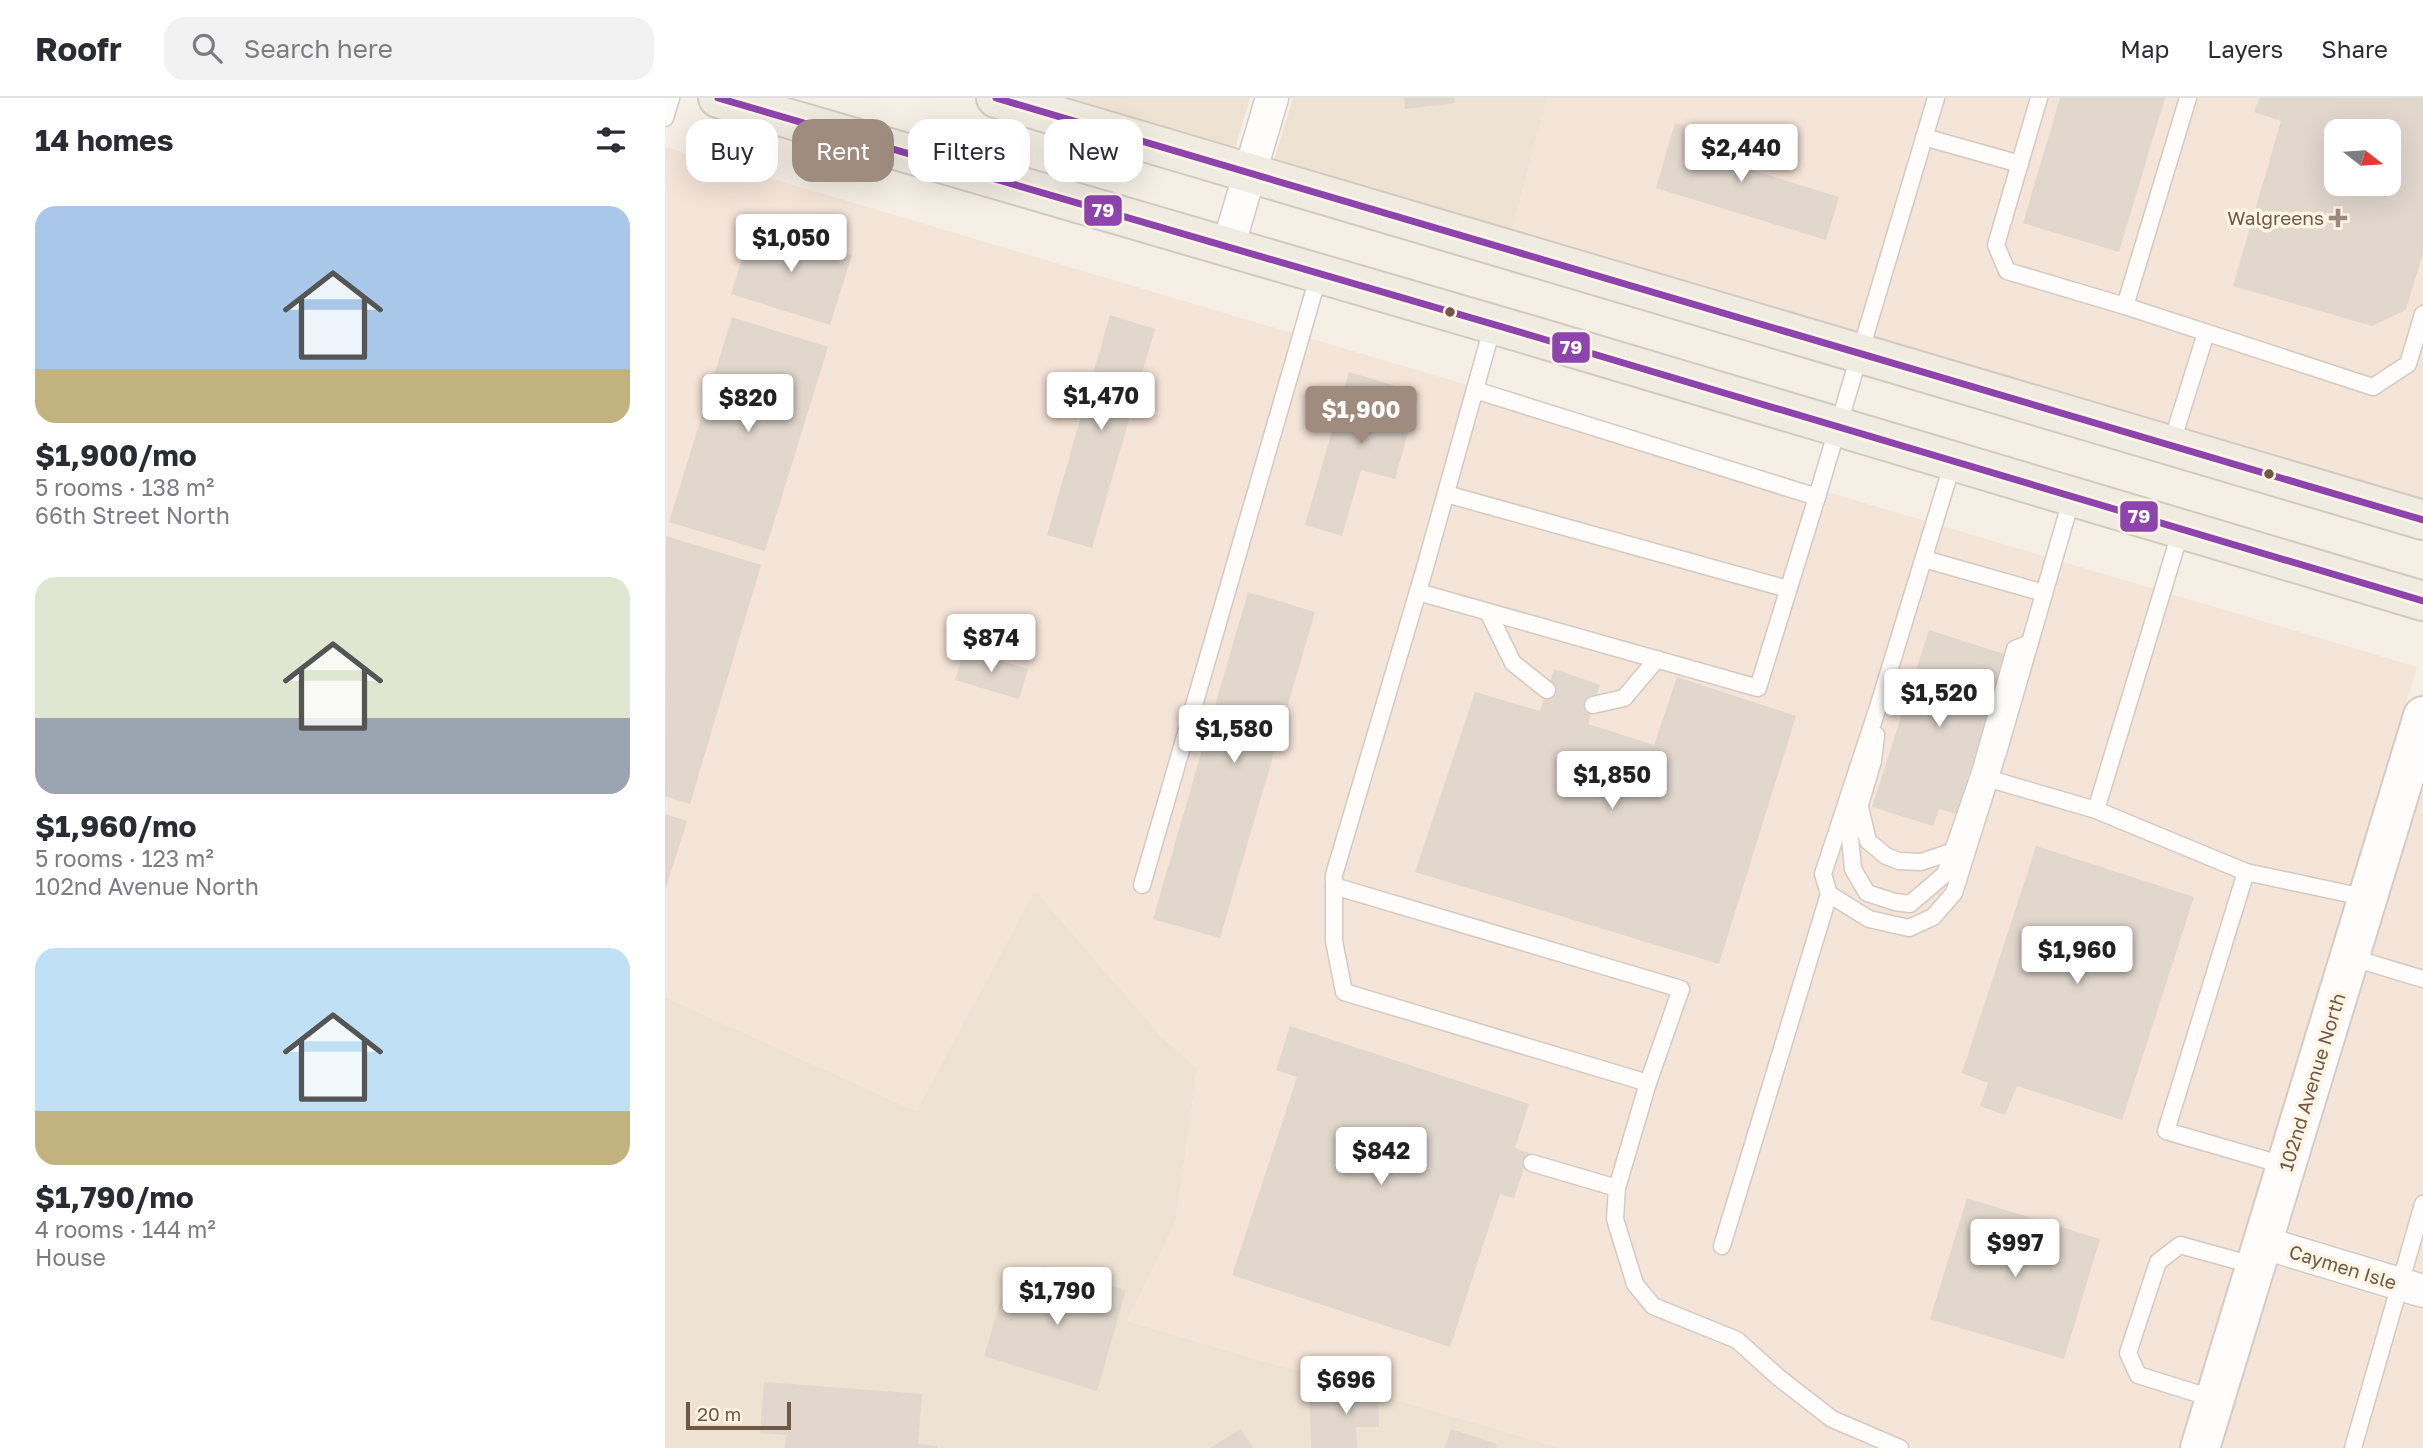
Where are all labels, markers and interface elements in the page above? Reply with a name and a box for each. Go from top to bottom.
search box [164,17,654,80]
text: Roofr [35,29,122,68]
icon: search [188,29,226,67]
text: Search here [244,33,393,64]
text: Map [2120,34,2169,63]
text: Layers [2207,34,2283,63]
text: Share [2321,34,2388,63]
chip: Buy [686,119,778,182]
chip: Rent [792,119,894,182]
chip: Filters [908,119,1030,182]
chip: New [1044,119,1143,182]
north arrow [2324,119,2401,196]
map controls [2324,119,2401,196]
icon: filters [592,121,630,159]
text: 14 homes [35,122,174,158]
pin: $2,440 [1684,125,1798,184]
text: $2,440 [1701,133,1781,161]
line badge: 79 [1083,194,1123,227]
text: 79 [1092,198,1114,221]
place label: Walgreens [2227,206,2324,229]
marker: Walgreens [2330,210,2346,226]
pin: $1,050 [734,214,848,274]
text: $1,050 [752,223,830,251]
icon: home [270,252,396,378]
unlabelled marker [1443,305,1457,319]
line badge: 79 [1551,331,1591,364]
text: 79 [1560,335,1582,358]
pin: $1,470 [1044,372,1158,432]
pin: $820 [707,374,789,434]
text: $1,470 [1063,381,1139,409]
text: $820 [718,383,778,411]
pin: $1,900 [1304,386,1418,446]
text: $1,900 [1321,395,1401,423]
text: $1,900/mo [35,437,197,473]
unlabelled marker [2262,467,2276,481]
text: 5 rooms · 138 m² [35,473,214,501]
line badge: 79 [2119,500,2159,533]
text: 66th Street North [35,501,230,529]
text: 79 [2128,504,2150,527]
pin: $874 [950,614,1032,674]
icon: home [270,623,396,749]
text: $874 [962,623,1020,651]
pin: $1,520 [1882,670,1996,729]
text: $1,520 [1900,678,1978,706]
pin: $1,580 [1177,706,1291,765]
text: $1,580 [1195,714,1273,742]
pin: $1,850 [1555,752,1669,811]
text: $1,850 [1573,760,1651,788]
text: $1,960/mo [35,808,196,844]
text: 5 rooms · 123 m² [35,844,214,872]
text: 102nd Avenue North [35,872,259,900]
pin: $1,960 [2020,926,2134,986]
text: $1,960 [2038,935,2116,963]
street label: 102nd Avenue North [2273,990,2350,1174]
icon: home [270,994,396,1120]
pin: $842 [1340,1128,1422,1187]
text: $842 [1352,1136,1410,1164]
text: $1,790/mo [35,1179,194,1215]
text: 4 rooms · 144 m² [35,1215,216,1243]
pin: $997 [1974,1220,2056,1279]
text: $997 [1986,1228,2044,1256]
street label: Caymen Isle [2287,1239,2400,1294]
text: House [35,1243,106,1271]
pin: $1,790 [1000,1268,1114,1327]
text: $1,790 [1019,1276,1095,1304]
pin: $696 [1305,1356,1387,1416]
text: $696 [1316,1365,1376,1393]
scale bar [686,1399,791,1431]
text: 20 m [697,1402,741,1425]

